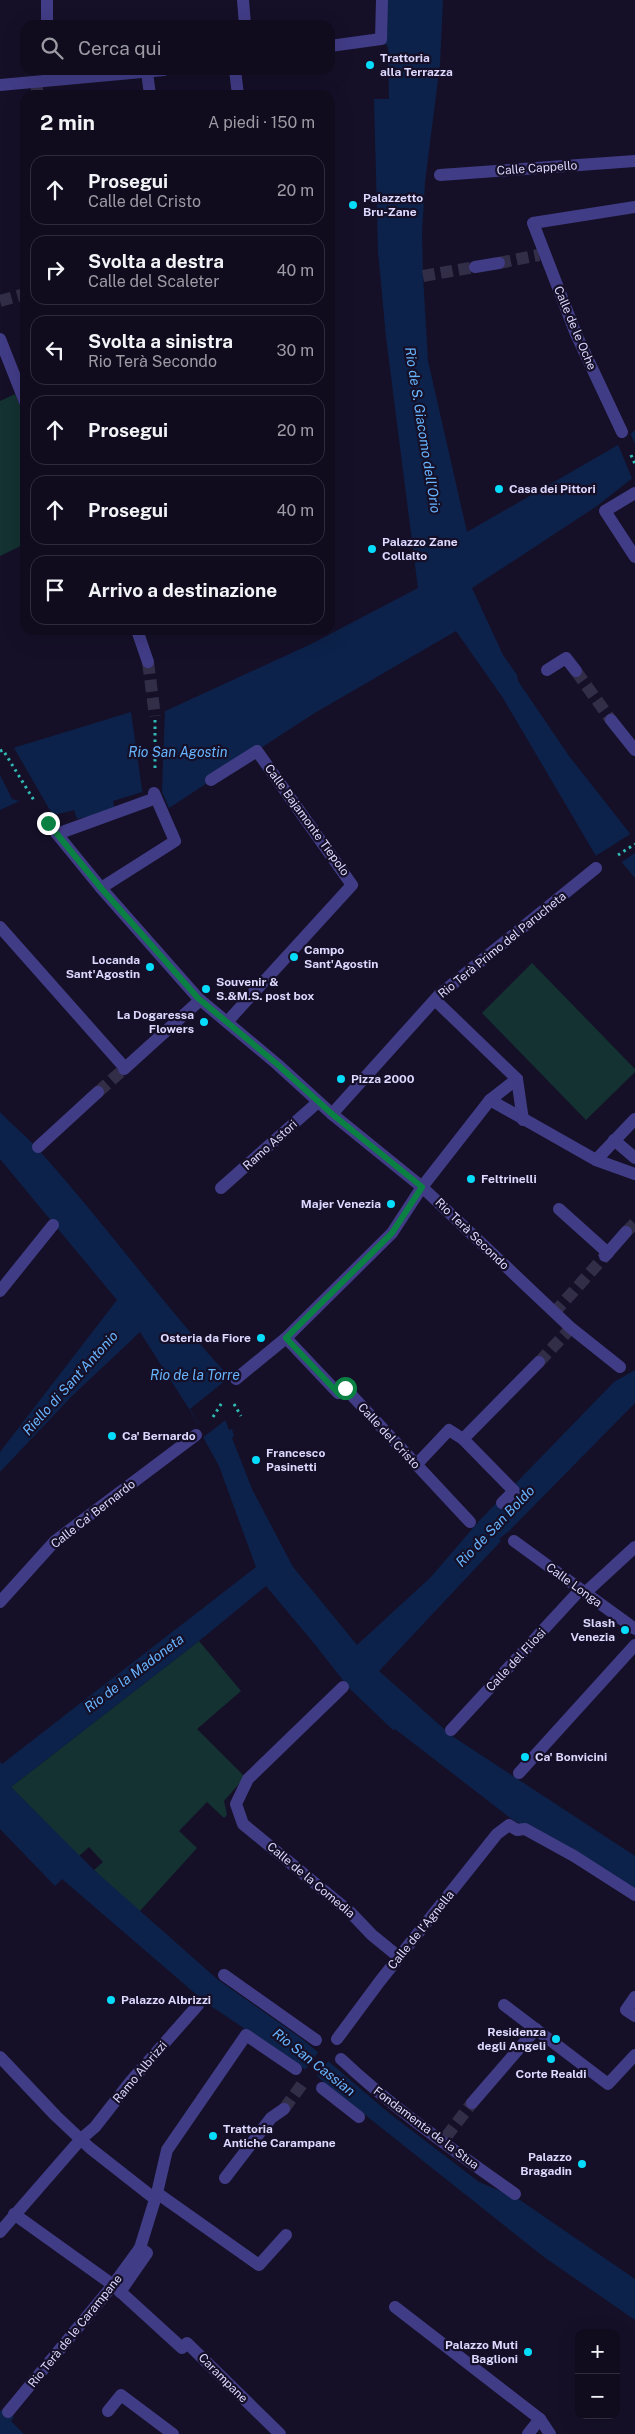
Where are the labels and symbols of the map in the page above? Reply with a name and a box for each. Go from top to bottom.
place label: Trattoria alla Terrazza [380,51,453,79]
marker: Trattoria alla Terrazza [364,59,376,71]
street label: Calle Cappello [496,158,578,178]
place label: Palazzetto Bru-Zane [363,191,423,219]
marker: Palazzetto Bru-Zane [347,199,359,211]
street label: Calle de le Oche [551,284,599,372]
water label: Rio de S. Giacomo dell'Orio [402,346,444,515]
place label: Casa dei Pittori [509,482,596,496]
marker: Casa dei Pittori [493,483,505,495]
place label: Palazzo Zane Collalto [382,535,458,563]
marker: Palazzo Zane Collalto [366,543,378,555]
water label: Rio San Agostin [128,744,228,760]
street label: Calle Bajamonte Tiepolo [262,761,352,879]
route end [37,812,60,835]
street label: Rio Terà Primo del Parucheta [435,889,569,1001]
place label: Campo Sant'Agostin [304,943,378,971]
marker: Campo Sant'Agostin [288,951,300,963]
place label: Locanda Sant'Agostin [66,953,140,981]
marker: Locanda Sant'Agostin [144,961,156,973]
place label: Souvenir & S.&M.S. post box [216,975,314,1003]
marker: Souvenir & S.&M.S. post box [200,983,212,995]
place label: La Dogaressa Flowers [117,1008,194,1036]
marker: La Dogaressa Flowers [198,1016,210,1028]
place label: Pizza 2000 [351,1072,415,1086]
marker: Pizza 2000 [335,1073,347,1085]
street label: Ramo Astori [240,1117,300,1173]
place label: Feltrinelli [481,1172,537,1186]
marker: Feltrinelli [465,1173,477,1185]
street label: Rio Terà Secondo [432,1195,512,1273]
place label: Majer Venezia [301,1197,381,1211]
marker: Majer Venezia [385,1198,397,1210]
water label: Riello di Sant'Antonio [19,1327,121,1438]
place label: Osteria da Fiore [160,1331,251,1345]
marker: Osteria da Fiore [255,1332,267,1344]
water label: Rio de la Torre [150,1367,240,1383]
route start [334,1377,357,1400]
street label: Calle del Cristo [355,1400,423,1472]
place label: Ca' Bernardo [122,1429,196,1443]
marker: Ca' Bernardo [106,1430,118,1442]
place label: Francesco Pasinetti [266,1446,325,1474]
marker: Francesco Pasinetti [250,1454,262,1466]
street label: Calle Ca' Bernardo [48,1477,138,1551]
water label: Rio de San Boldo [452,1482,538,1570]
street label: Calle Longa [543,1560,605,1610]
place label: Slash Venezia [570,1616,615,1644]
marker: Slash Venezia [619,1624,631,1636]
street label: Calle del Fliosi [483,1626,549,1694]
water label: Rio de la Madoneta [81,1631,187,1715]
place label: Ca' Bonvicini [535,1750,607,1764]
marker: Ca' Bonvicini [519,1751,531,1763]
street label: Calle de la Comedia [264,1839,358,1921]
street label: Calle de l'Agnella [385,1888,457,1972]
place label: Palazzo Albrizzi [121,1993,211,2007]
marker: Palazzo Albrizzi [105,1994,117,2006]
water label: Rio San Cassian [270,2025,358,2099]
place label: Residenza degli Angeli [477,2025,546,2053]
marker: Residenza degli Angeli [550,2033,562,2045]
street label: Ramo Albrizzi [110,2038,170,2106]
marker: Corte Realdi [545,2053,557,2065]
place label: Corte Realdi [516,2067,586,2081]
street label: Fondamenta de la Stua [371,2084,481,2172]
place label: Trattoria Antiche Carampane [223,2122,336,2150]
marker: Trattoria Antiche Carampane [207,2130,219,2142]
place label: Palazzo Bragadin [520,2150,572,2178]
marker: Palazzo Bragadin [576,2158,588,2170]
street label: Rio Terà de le Carampane [25,2272,125,2390]
place label: Palazzo Muti Baglioni [445,2338,518,2366]
marker: Palazzo Muti Baglioni [522,2346,534,2358]
street label: Carampane [196,2351,251,2406]

